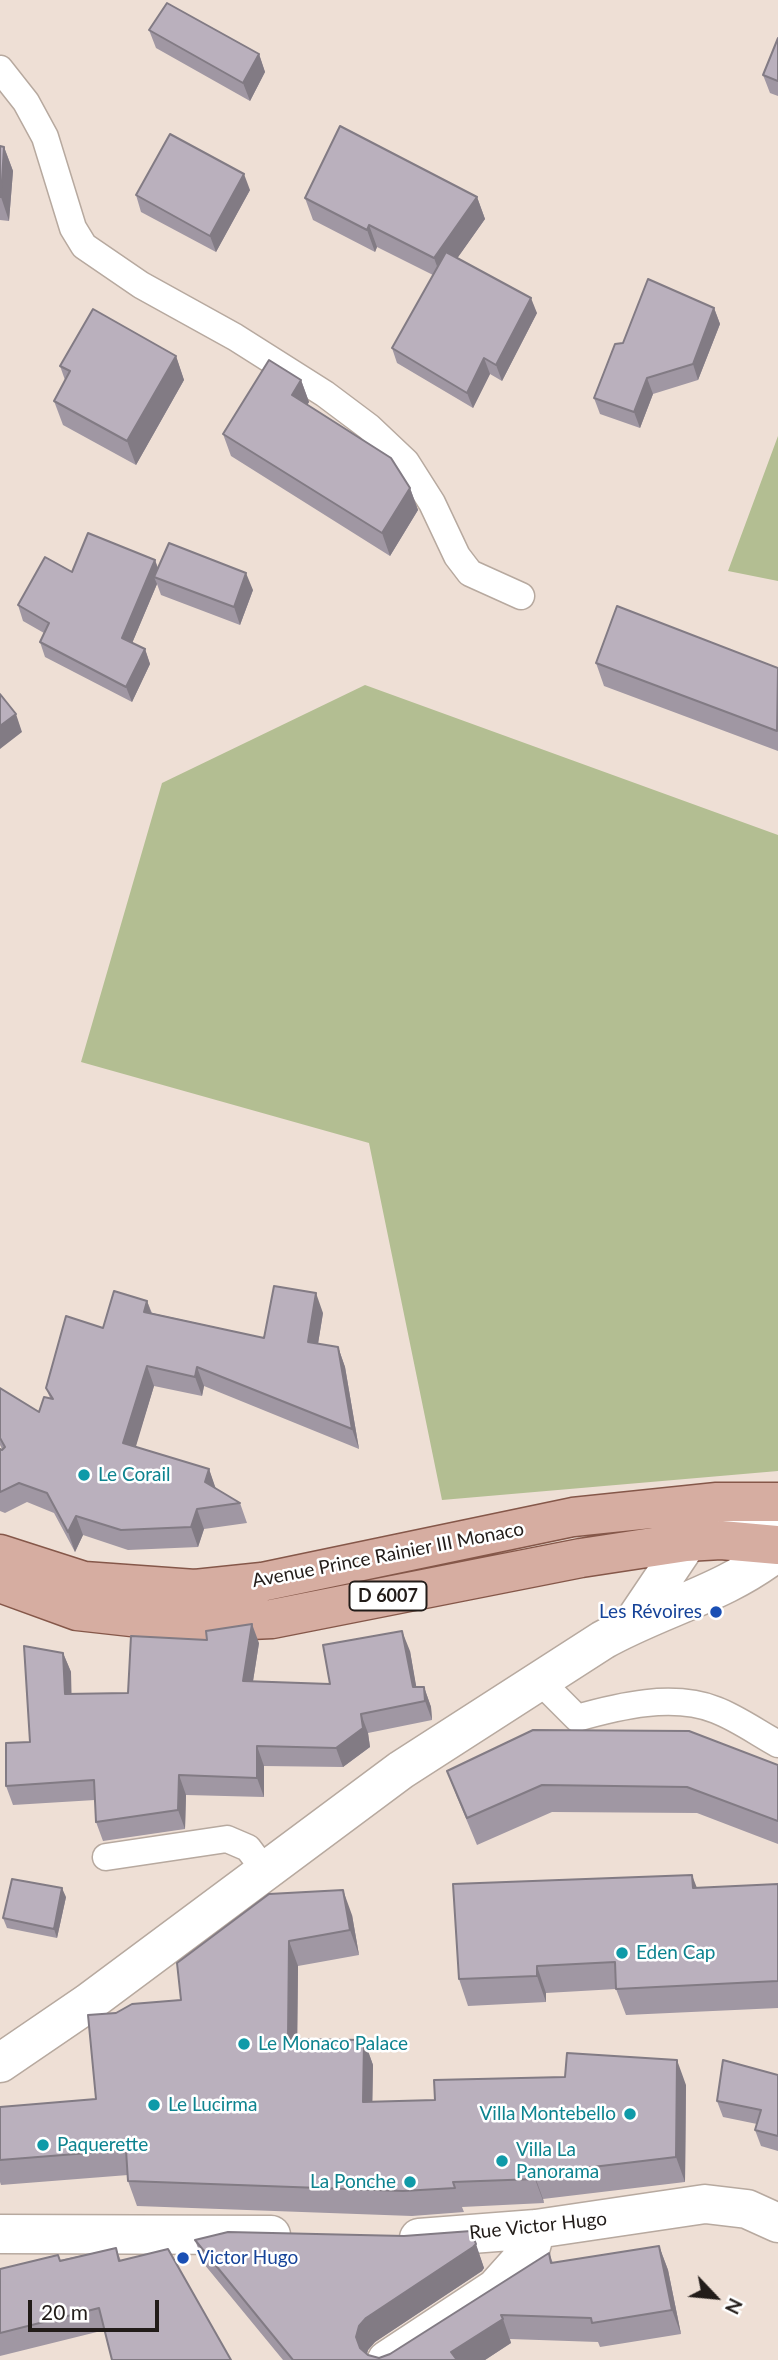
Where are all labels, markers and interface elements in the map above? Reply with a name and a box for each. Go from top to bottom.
place label: Le Corail [98,1464,170,1486]
marker: Le Corail [76,1467,92,1483]
street label: Avenue Prince Rainier III Monaco [250,1517,526,1593]
road number: D 6007 [350,1582,426,1610]
place label: Les Révoires [599,1601,702,1623]
marker: Les Révoires [708,1604,724,1620]
place label: Eden Cap [636,1942,715,1964]
marker: Eden Cap [614,1945,630,1961]
place label: Le Monaco Palace [258,2033,408,2055]
marker: Le Monaco Palace [236,2036,252,2052]
place label: Le Lucirma [168,2094,257,2116]
marker: Le Lucirma [146,2097,162,2113]
place label: Villa Montebello [480,2103,616,2125]
marker: Villa Montebello [622,2106,638,2122]
place label: Paquerette [57,2134,148,2156]
marker: Paquerette [35,2137,51,2153]
place label: Villa La Panorama [516,2139,599,2183]
marker: Villa La Panorama [494,2153,510,2169]
place label: La Ponche [310,2171,396,2193]
marker: La Ponche [402,2174,418,2190]
street label: Rue Victor Hugo [468,2207,608,2245]
place label: Victor Hugo [197,2247,298,2269]
marker: Victor Hugo [175,2250,191,2266]
north arrow [680,2262,750,2332]
scale bar [32,2286,163,2330]
text: N [721,2295,748,2318]
text: 20 m [41,2299,88,2324]

